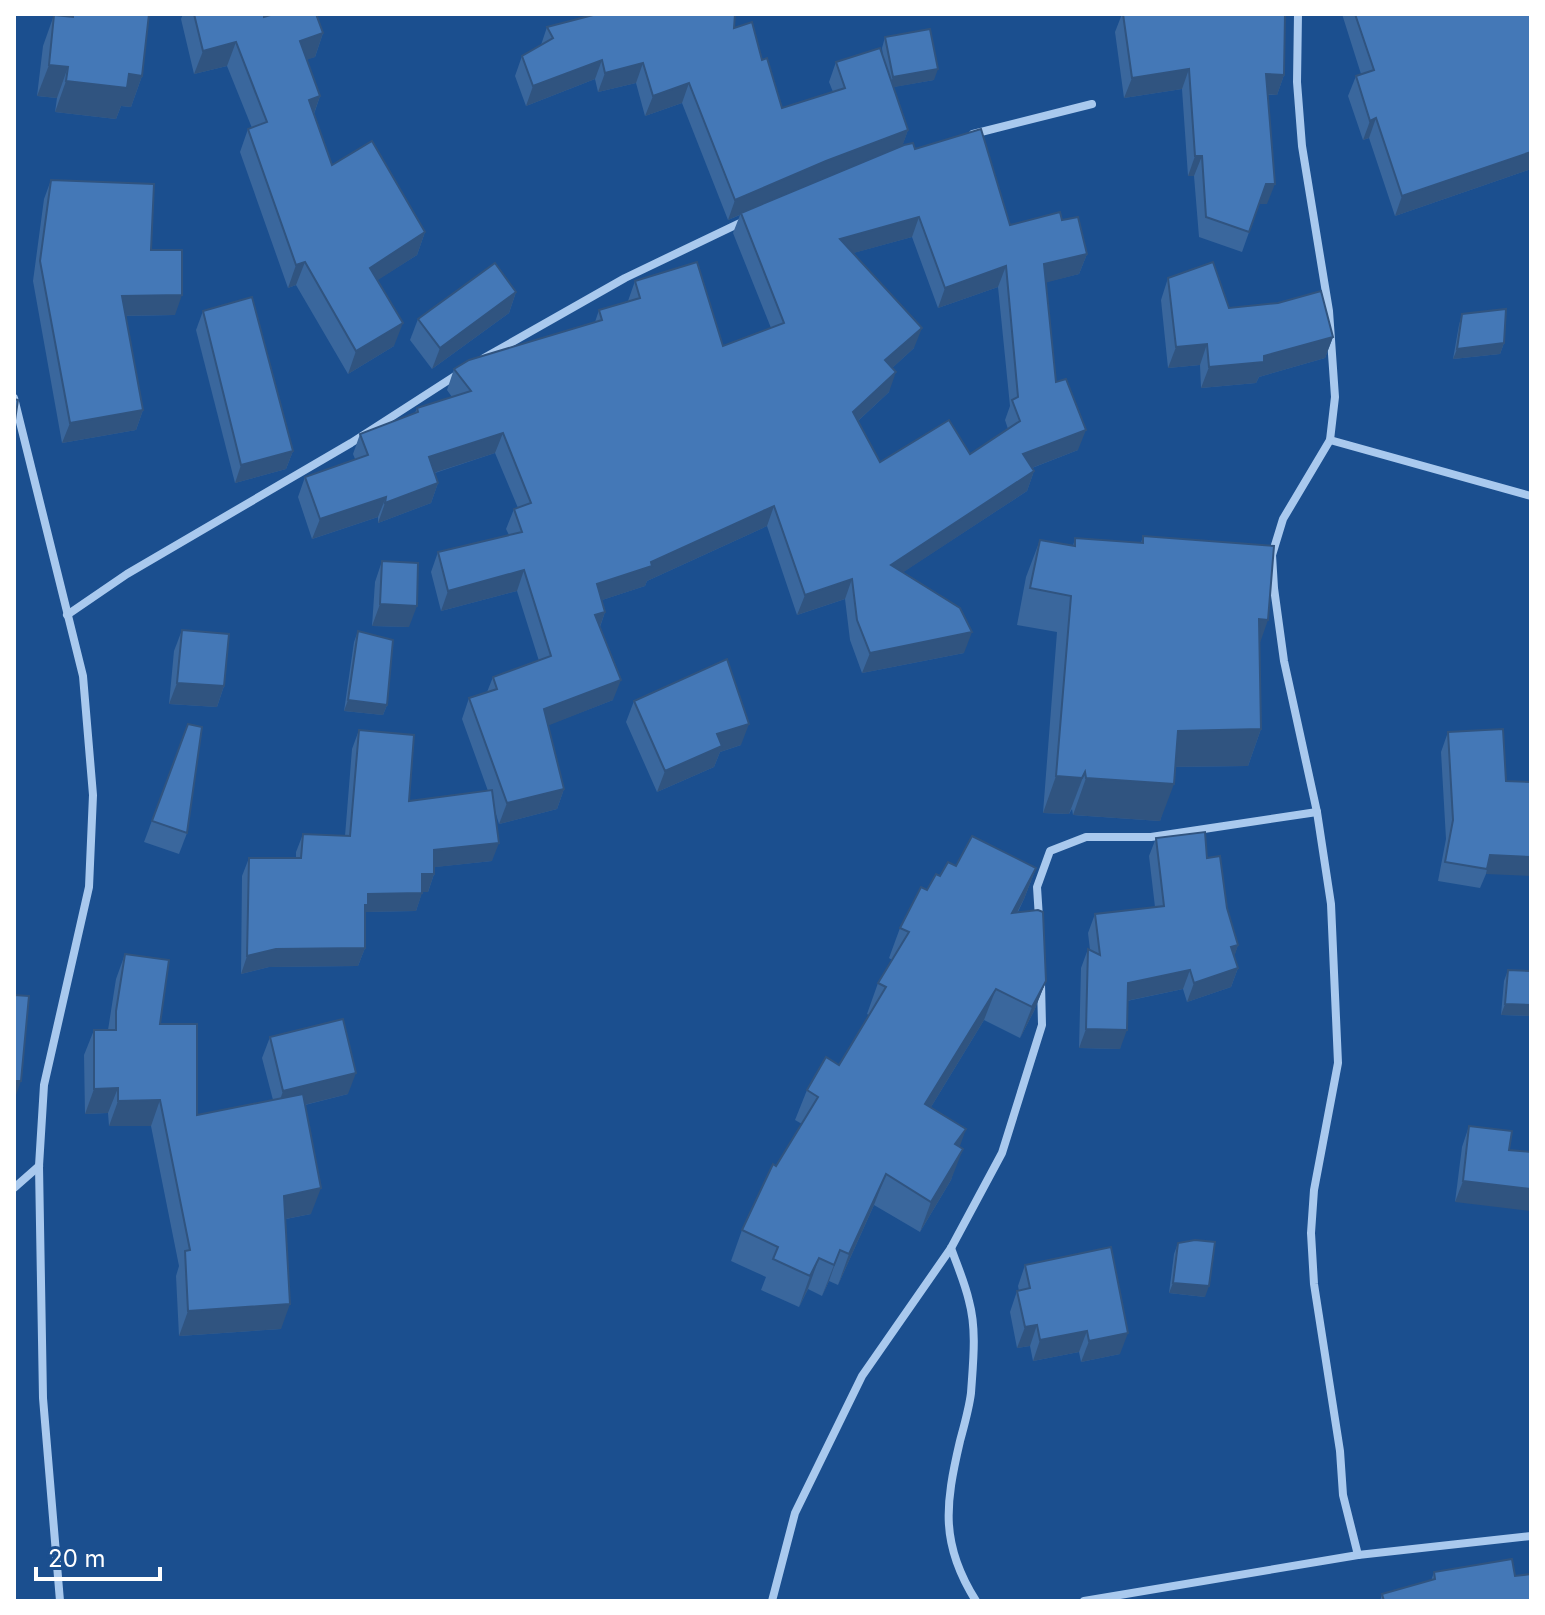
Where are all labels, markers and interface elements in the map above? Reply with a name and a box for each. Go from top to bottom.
scale bar [36,1531,160,1581]
text: 20 m [48,1544,106,1573]

